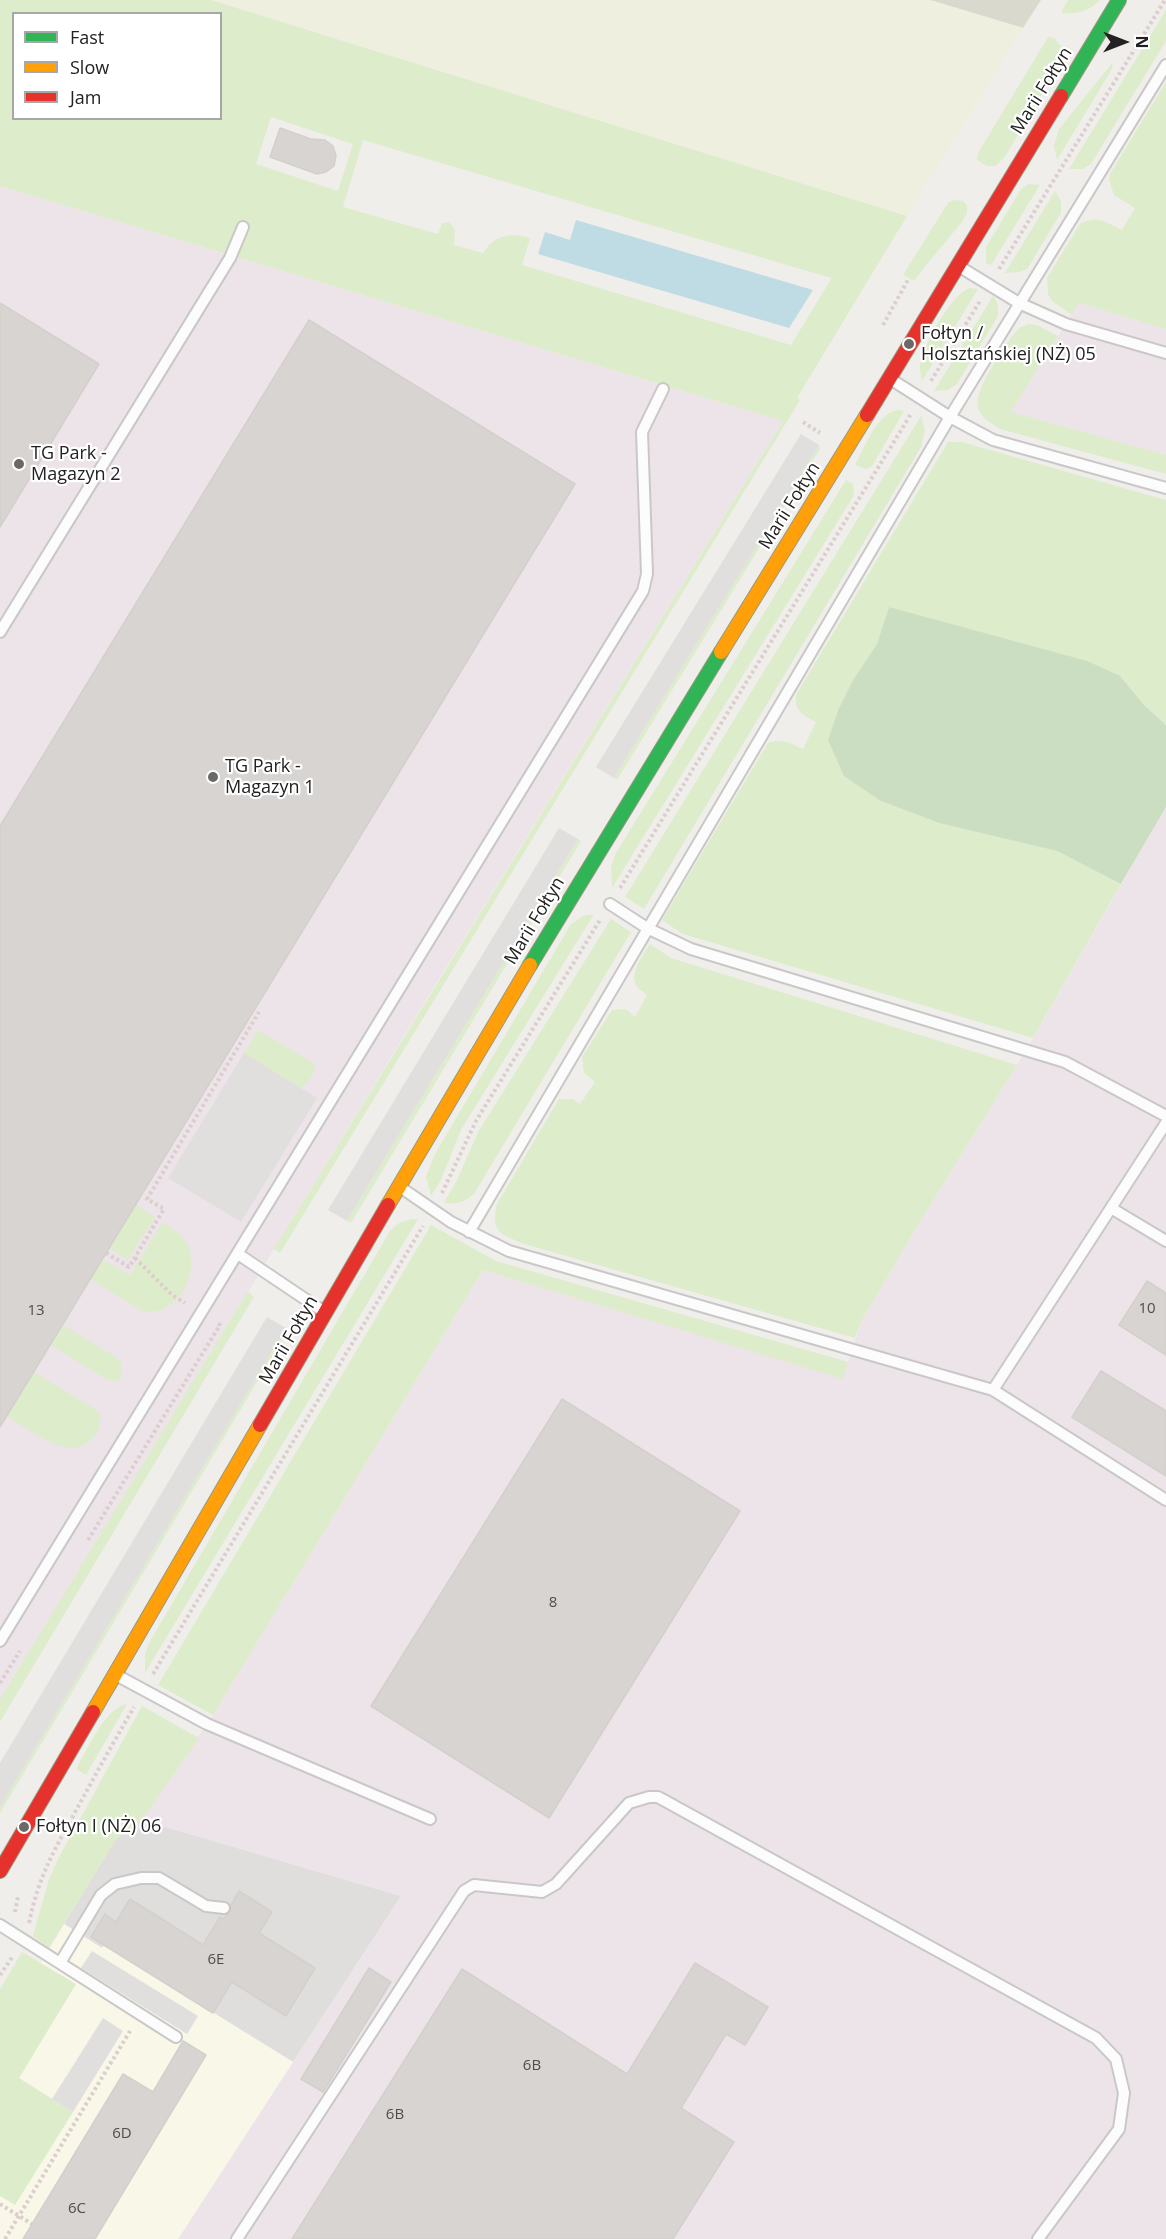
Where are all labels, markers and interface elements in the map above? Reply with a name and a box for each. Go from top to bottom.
legend [12,12,222,120]
north arrow [1094,12,1154,72]
text: Fast [70,25,104,49]
text: N [1131,35,1153,49]
street label: Marii Fołtyn [1007,44,1077,138]
text: Slow [70,55,109,79]
text: Jam [70,85,102,109]
place label: Fołtyn / Holsztańskiej (NŻ) 05 [921,323,1096,366]
marker: Fołtyn / Holsztańskiej (NŻ) 05 [902,337,916,351]
place label: TG Park - Magazyn 2 [31,443,120,486]
marker: TG Park - Magazyn 2 [12,457,26,471]
street label: Marii Fołtyn [755,459,825,553]
place label: TG Park - Magazyn 1 [225,756,314,798]
marker: TG Park - Magazyn 1 [206,770,220,784]
street label: Marii Fołtyn [500,873,570,969]
street label: Marii Fołtyn [255,1292,323,1388]
house number: 10 [1138,1300,1156,1318]
house number: 13 [27,1302,45,1320]
house number: 8 [549,1594,557,1612]
place label: Fołtyn I (NŻ) 06 [36,1816,161,1838]
marker: Fołtyn I (NŻ) 06 [17,1820,31,1834]
house number: 6E [208,1951,224,1969]
house number: 6B [523,2057,541,2075]
house number: 6B [386,2106,404,2124]
house number: 6D [112,2125,132,2143]
house number: 6C [68,2200,86,2218]

